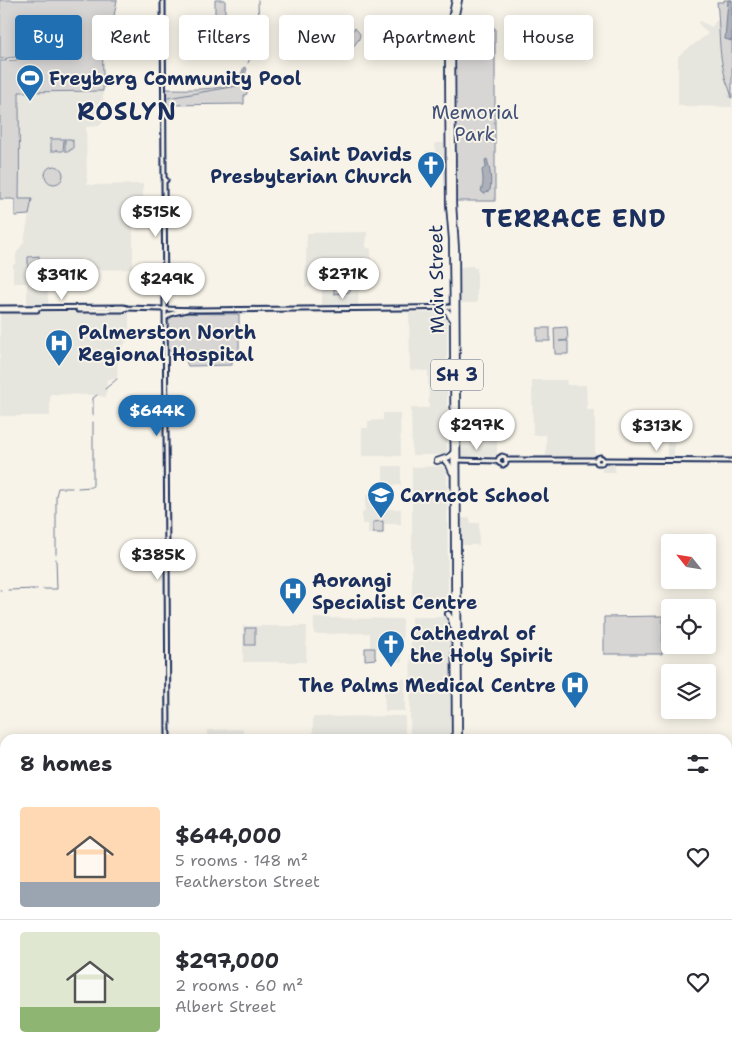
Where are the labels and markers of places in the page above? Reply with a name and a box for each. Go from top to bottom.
sports icon: Freyberg Community Pool [15,63,45,102]
place label: Freyberg Community Pool [49,66,302,91]
place label: Saint Davids Presbyterian Church [210,142,412,189]
church icon: Saint Davids Presbyterian Church [416,150,446,189]
pin: $515K [121,196,191,238]
pin: $391K [27,258,97,301]
pin: $271K [308,258,378,300]
pin: $249K [132,262,202,305]
place label: Palmerston North Regional Hospital [78,320,256,367]
hospital icon: Palmerston North Regional Hospital [44,328,74,367]
pin: $644K [122,394,192,437]
pin: $297K [442,408,512,451]
pin: $313K [622,410,692,452]
school or university icon: Carncot School [366,480,396,519]
place label: Carncot School [400,483,550,508]
pin: $385K [123,538,193,581]
place label: Aorangi Specialist Centre [312,568,477,615]
hospital icon: Aorangi Specialist Centre [278,576,308,615]
place label: Cathedral of the Holy Spirit [410,621,553,668]
church icon: Cathedral of the Holy Spirit [376,629,406,668]
hospital icon: The Palms Medical Centre [560,670,590,709]
place label: The Palms Medical Centre [299,673,556,698]

